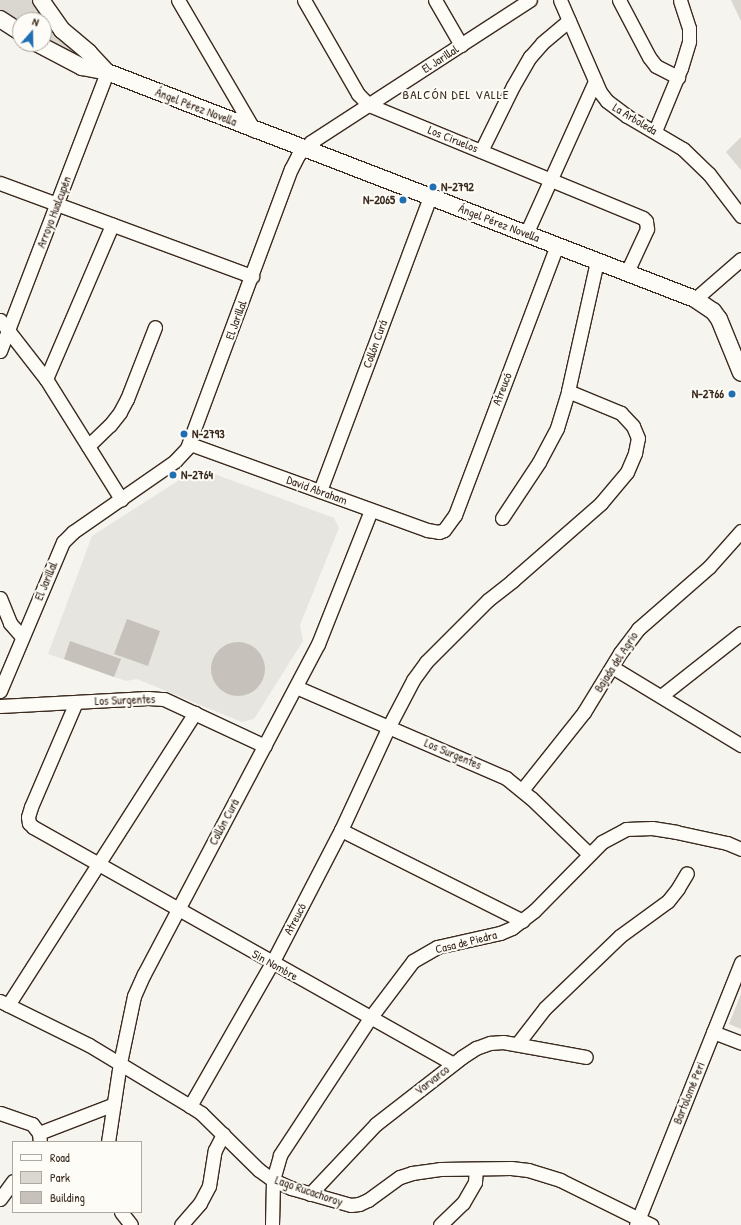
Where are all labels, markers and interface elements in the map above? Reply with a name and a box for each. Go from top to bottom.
north arrow [12,12,52,52]
text: N [31,14,41,29]
street label: El Jarillal [419,42,461,76]
street label: Ángel Pérez Novella [153,85,239,129]
district label: BALCÓN DEL VALLE [403,86,509,102]
street label: La Arboleda [610,100,660,138]
street label: Los Ciruelos [426,122,480,156]
street label: Arroyo Hualcupén [34,174,74,250]
place label: N-2792 [441,180,474,194]
marker: N-2792 [428,182,438,192]
place label: N-2065 [363,193,395,207]
marker: N-2065 [398,195,408,205]
street label: Ángel Pérez Novella [456,201,542,245]
street label: El Jarillal [222,298,250,342]
street label: Collón Curá [360,318,390,370]
street label: Atreucó [489,371,515,407]
place label: N-2766 [692,387,724,401]
marker: N-2766 [727,389,737,399]
place label: N-2793 [192,427,225,441]
marker: N-2793 [179,429,189,439]
place label: N-2764 [181,468,213,482]
marker: N-2764 [168,470,178,480]
street label: David Abraham [285,472,349,508]
street label: El Jarillal [31,559,61,603]
street label: Bajada del Agrio [591,629,641,695]
street label: Los Surgentes [94,692,156,708]
street label: Los Surgentes [422,736,484,772]
street label: Collón Curá [206,796,242,848]
street label: Atreucó [281,901,309,937]
street label: Casa de Piedra [434,927,498,957]
street label: Sin Nombre [250,947,300,983]
street label: Bartolomé Peri [670,1060,708,1126]
street label: Varvarco [412,1062,452,1098]
legend [12,1141,142,1213]
text: Road [50,1149,70,1166]
text: Park [50,1169,70,1186]
street label: Lago Rucachoroy [273,1173,345,1209]
text: Building [50,1189,85,1206]

